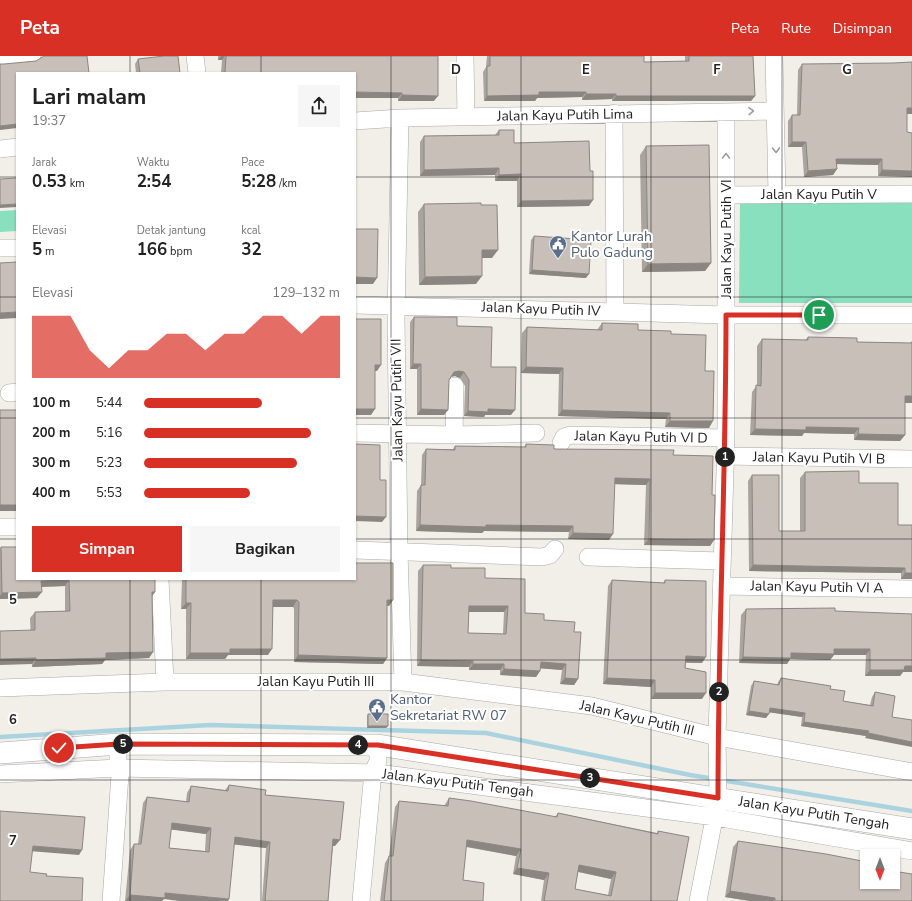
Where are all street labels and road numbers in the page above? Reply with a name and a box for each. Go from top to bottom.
street label: Jalan Kayu Putih Lima [496,104,633,126]
street label: Jalan Kayu Putih VI [717,179,736,300]
street label: Jalan Kayu Putih V [760,185,877,204]
street label: Jalan Kayu Putih IV [480,297,601,321]
street label: Jalan Kayu Putih VII [386,338,408,463]
street label: Jalan Kayu Putih VI D [573,426,708,448]
street label: Jalan Kayu Putih VI B [752,447,885,469]
street label: Jalan Kayu Putih VI A [749,576,884,598]
street label: Jalan Kayu Putih III [257,672,374,691]
street label: Jalan Kayu Putih III [577,695,696,740]
street label: Jalan Kayu Putih Tengah [380,764,535,802]
street label: Jalan Kayu Putih Tengah [736,792,891,834]

